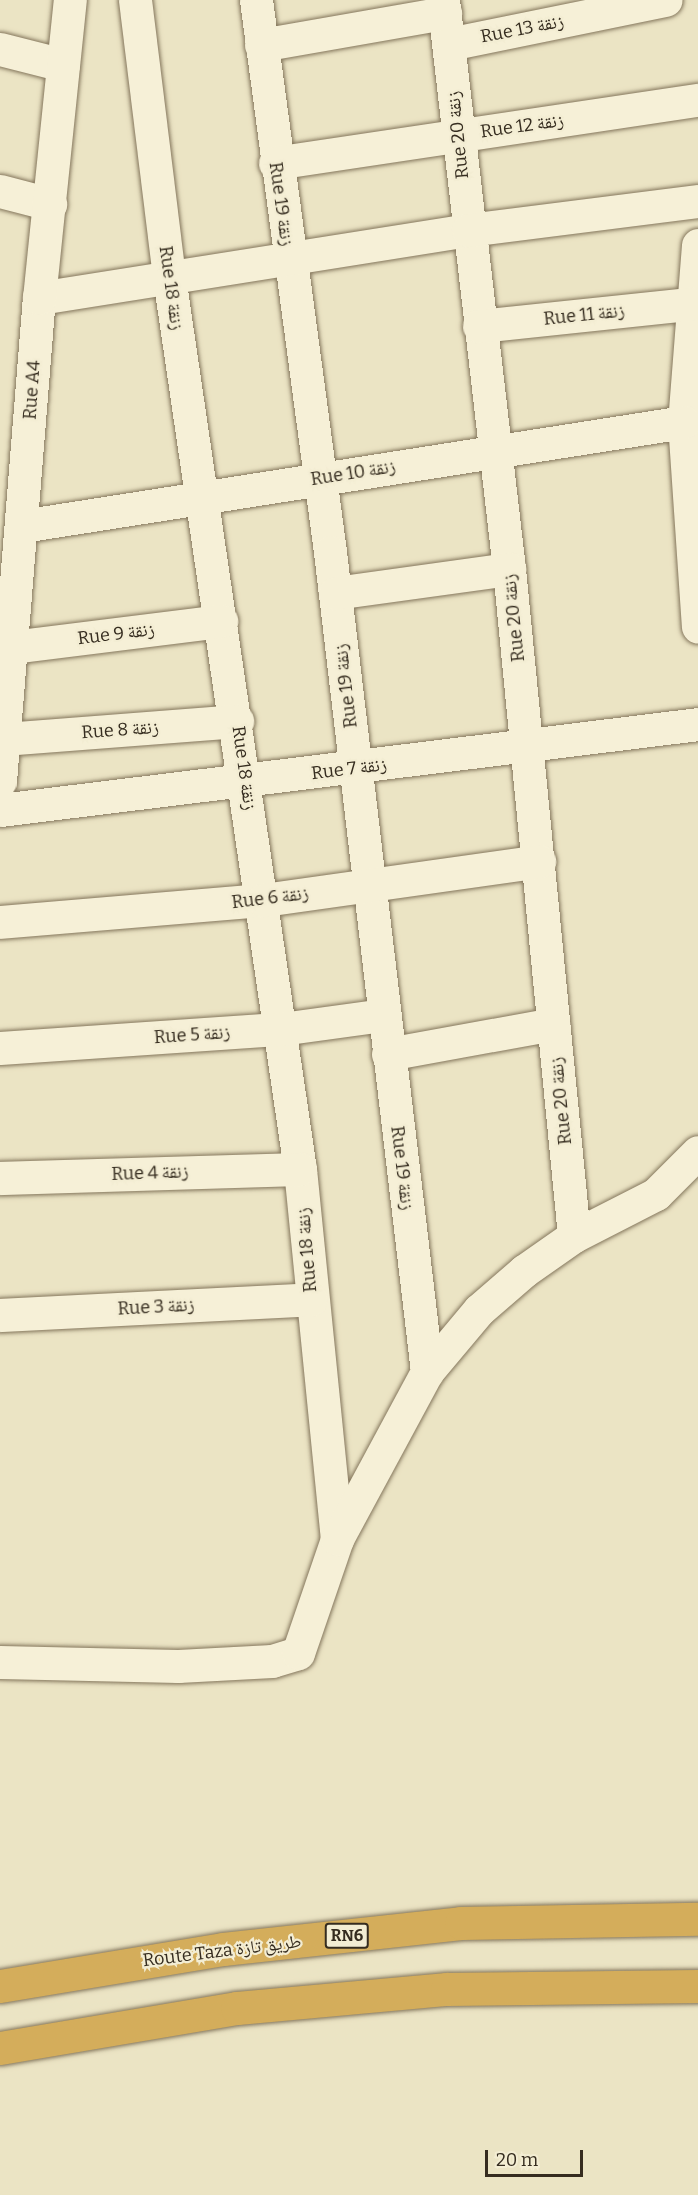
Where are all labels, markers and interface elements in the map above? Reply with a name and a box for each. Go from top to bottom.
street label: Rue 13 زنقة [479,10,565,48]
street label: Rue 20 زنقة [443,90,473,180]
street label: Rue 12 زنقة [479,109,565,143]
street label: Rue 19 زنقة [264,161,298,247]
street label: Rue 18 زنقة [154,244,188,332]
street label: Rue 11 زنقة [542,300,626,330]
street label: Rue A4 [19,360,45,420]
street label: Rue 10 زنقة [309,456,397,490]
street label: Rue 20 زنقة [499,573,529,663]
street label: Rue 9 زنقة [76,619,156,649]
street label: Rue 19 زنقة [330,643,362,729]
street label: Rue 8 زنقة [81,717,159,743]
street label: Rue 18 زنقة [227,724,261,812]
street label: Rue 7 زنقة [310,754,388,784]
street label: Rue 6 زنقة [230,883,310,913]
street label: Rue 5 زنقة [153,1022,231,1048]
street label: Rue 20 زنقة [546,1056,576,1146]
street label: Rue 19 زنقة [386,1125,418,1211]
street label: Rue 4 زنقة [111,1161,189,1185]
street label: Rue 18 زنقة [293,1207,321,1293]
street label: Rue 3 زنقة [117,1294,195,1320]
road number: RN6 [324,1923,370,1949]
street label: Route Taza طريق تازة [141,1931,303,1971]
scale bar [488,2138,586,2176]
text: 20 m [496,2149,538,2171]

